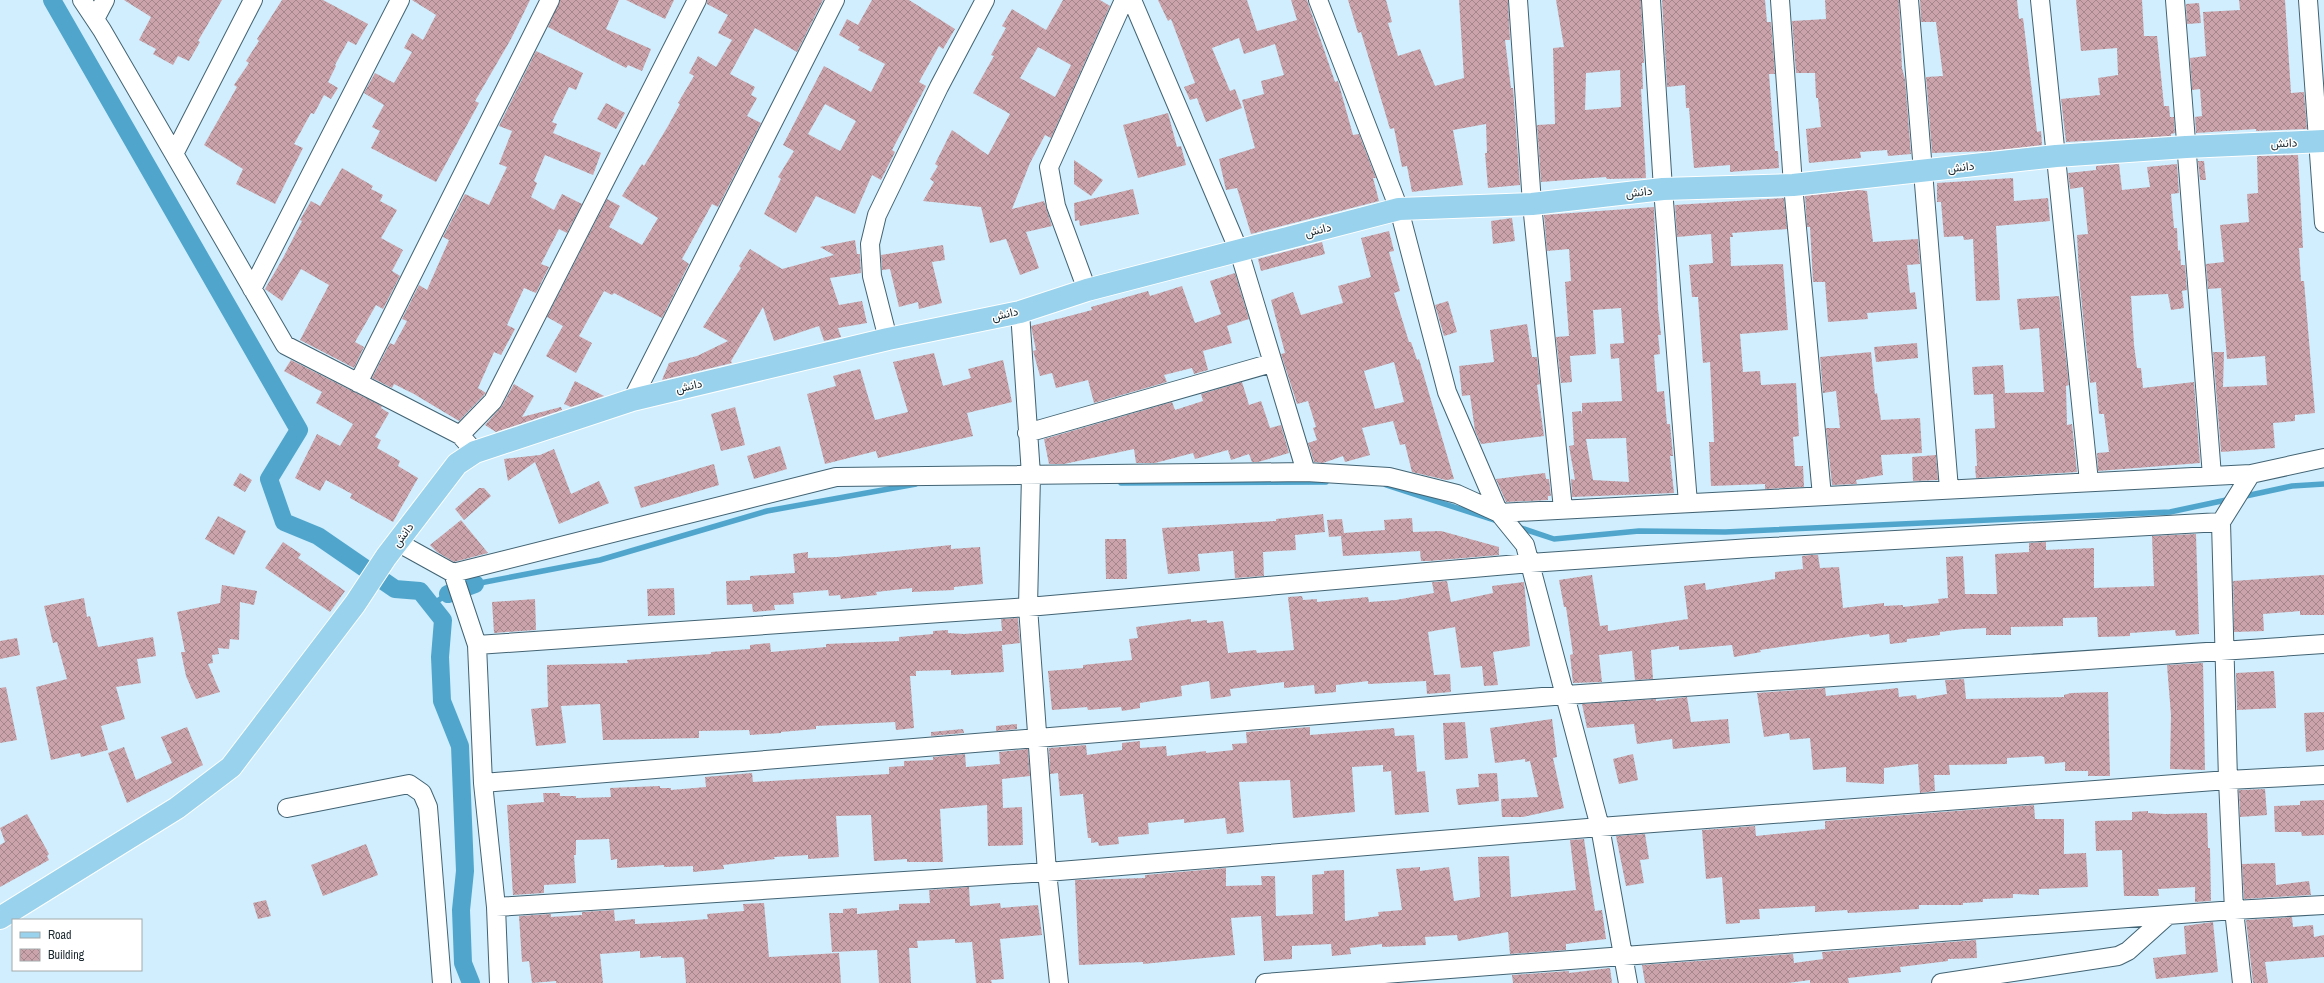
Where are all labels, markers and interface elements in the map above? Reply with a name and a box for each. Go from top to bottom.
street label: دانش [2270,135,2298,151]
street label: دانش [1947,158,1975,176]
street label: دانش [1625,183,1653,201]
street label: دانش [1303,219,1333,241]
street label: دانش [990,303,1020,325]
street label: دانش [674,375,704,397]
street label: دانش [389,519,418,551]
legend [12,919,142,971]
text: Road [48,927,72,943]
text: Building [48,947,85,963]

